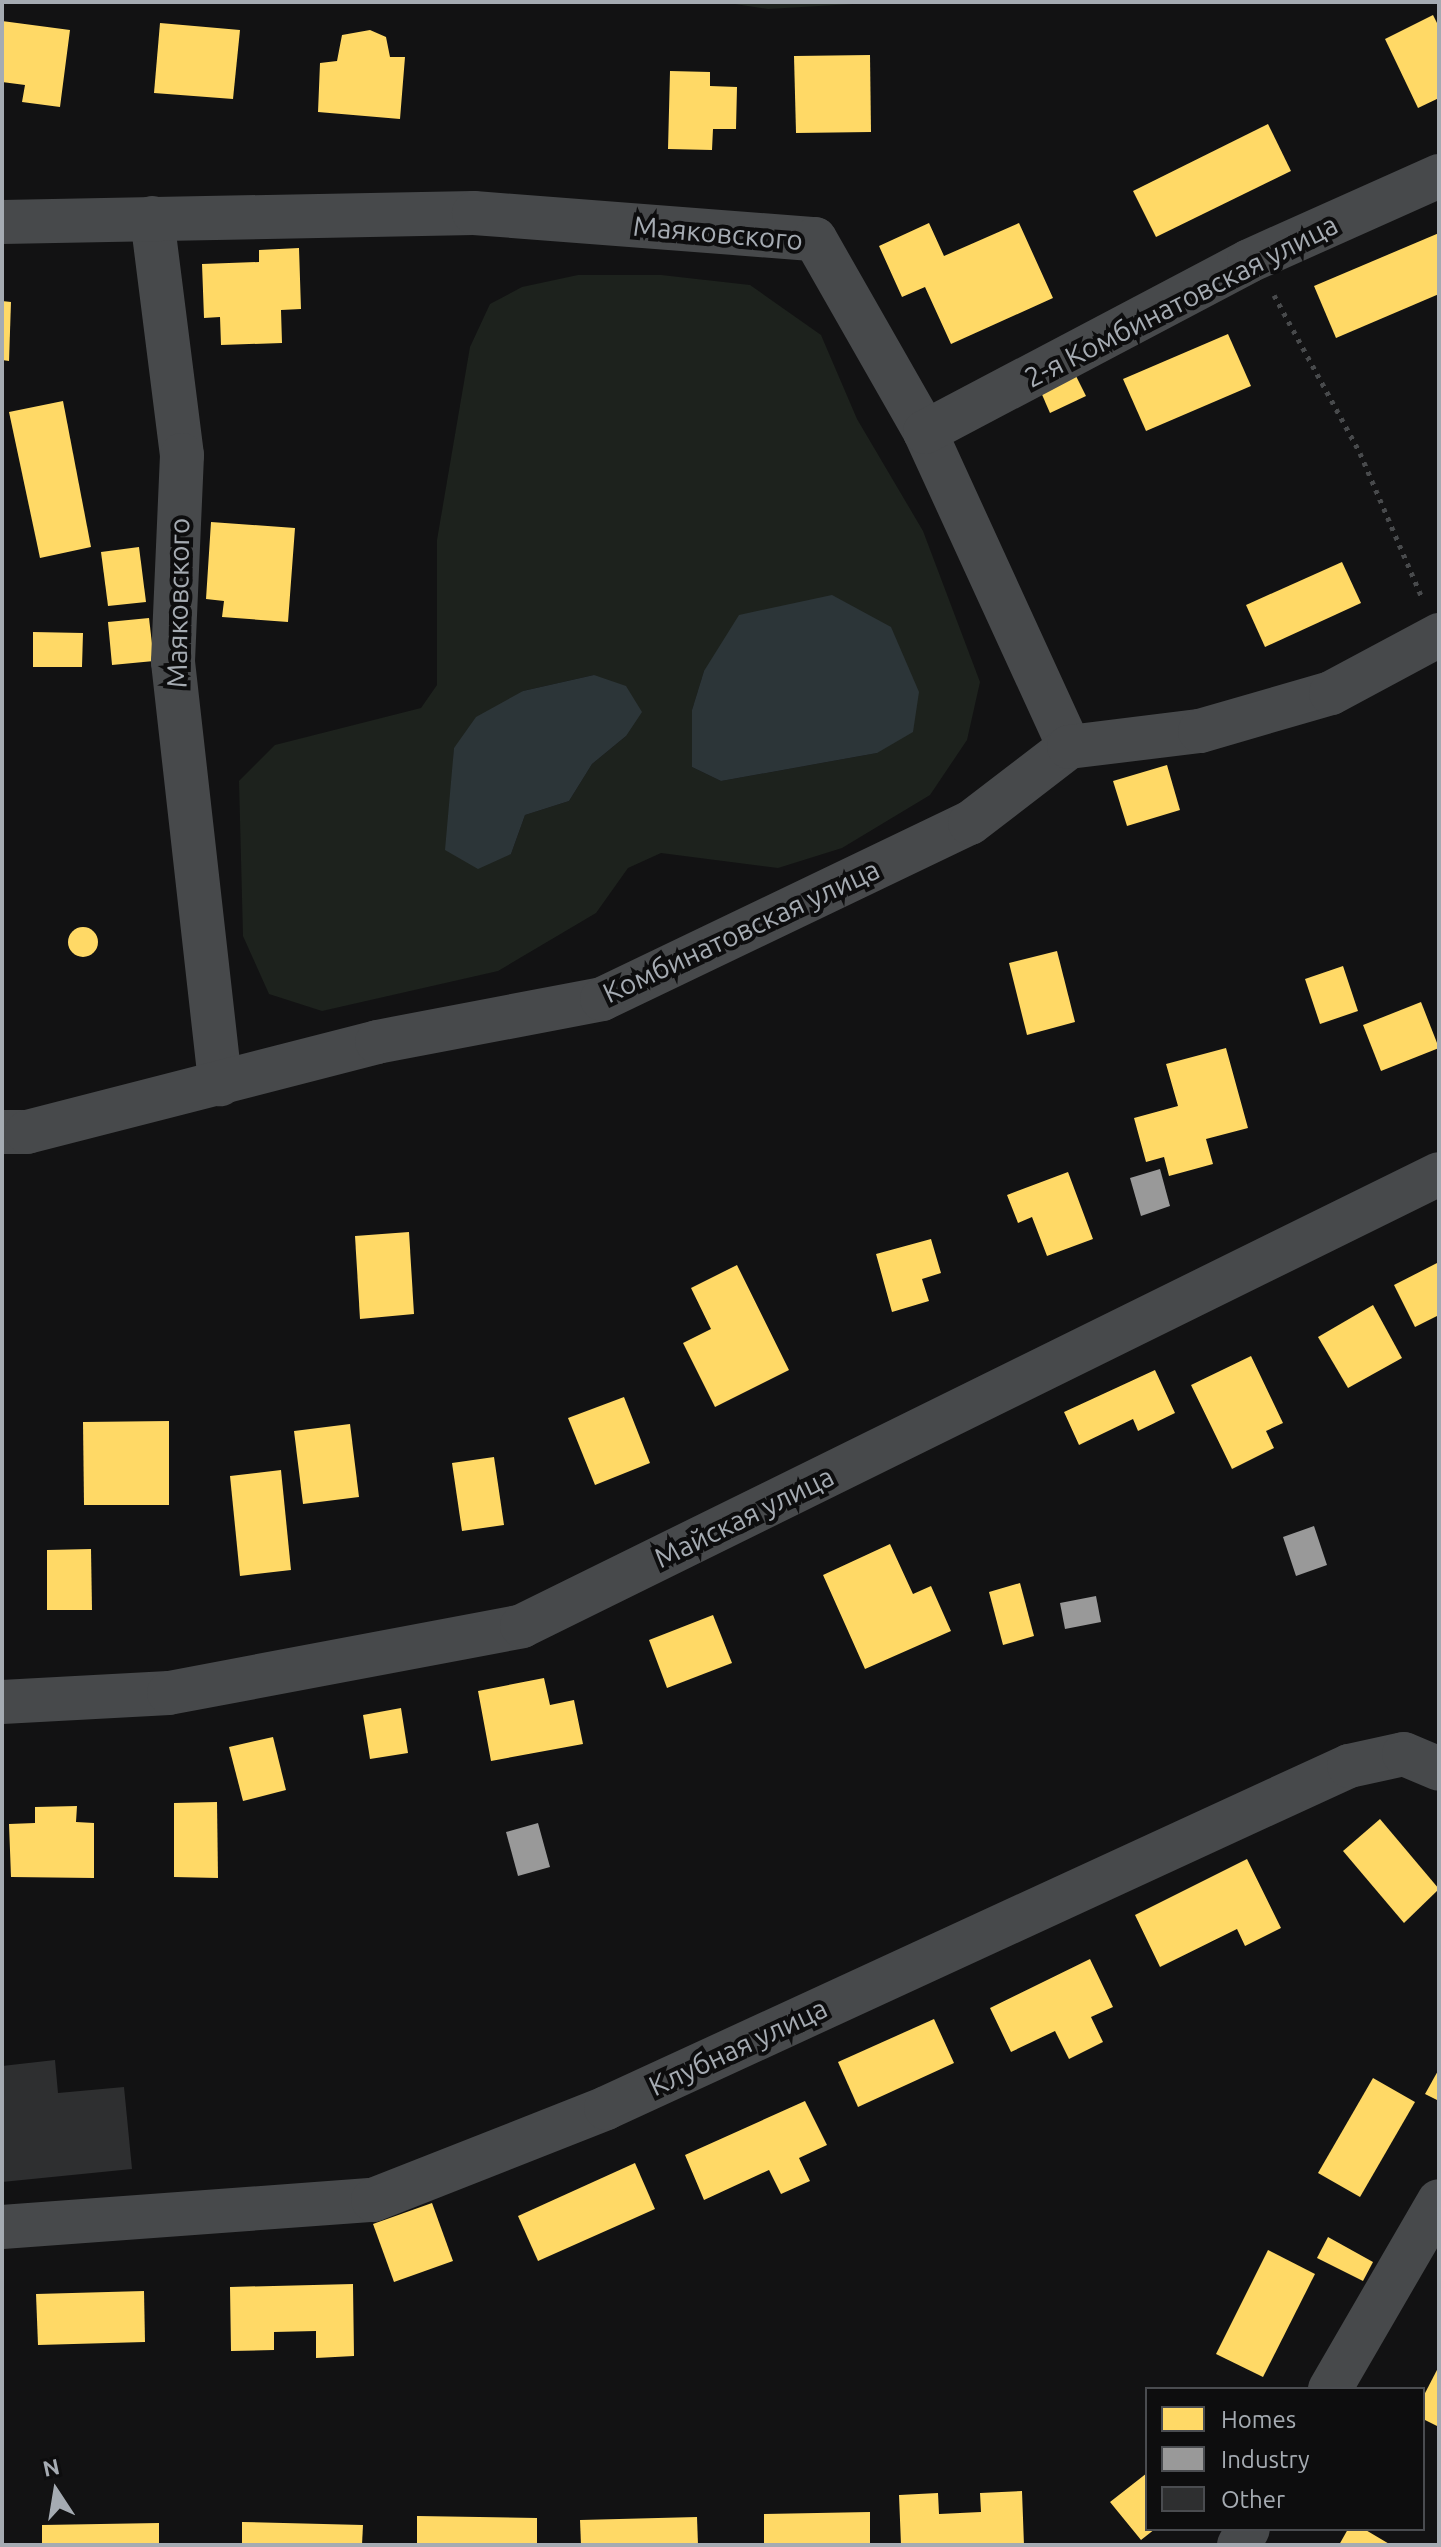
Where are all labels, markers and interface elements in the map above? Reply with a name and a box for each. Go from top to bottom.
street label: 2-я Комбинатовская улица [1019,207,1343,395]
street label: Маяковского [632,209,804,257]
street label: Маяковского [160,518,196,688]
street label: Комбинатовская улица [597,852,885,1010]
street label: Майская улица [649,1459,839,1575]
street label: Клубная улица [644,1991,832,2103]
legend [1145,2387,1425,2531]
text: Homes [1221,2406,1296,2433]
text: Industry [1221,2446,1310,2473]
north arrow [16,2451,96,2531]
text: N [40,2453,62,2481]
text: Other [1221,2486,1285,2513]

